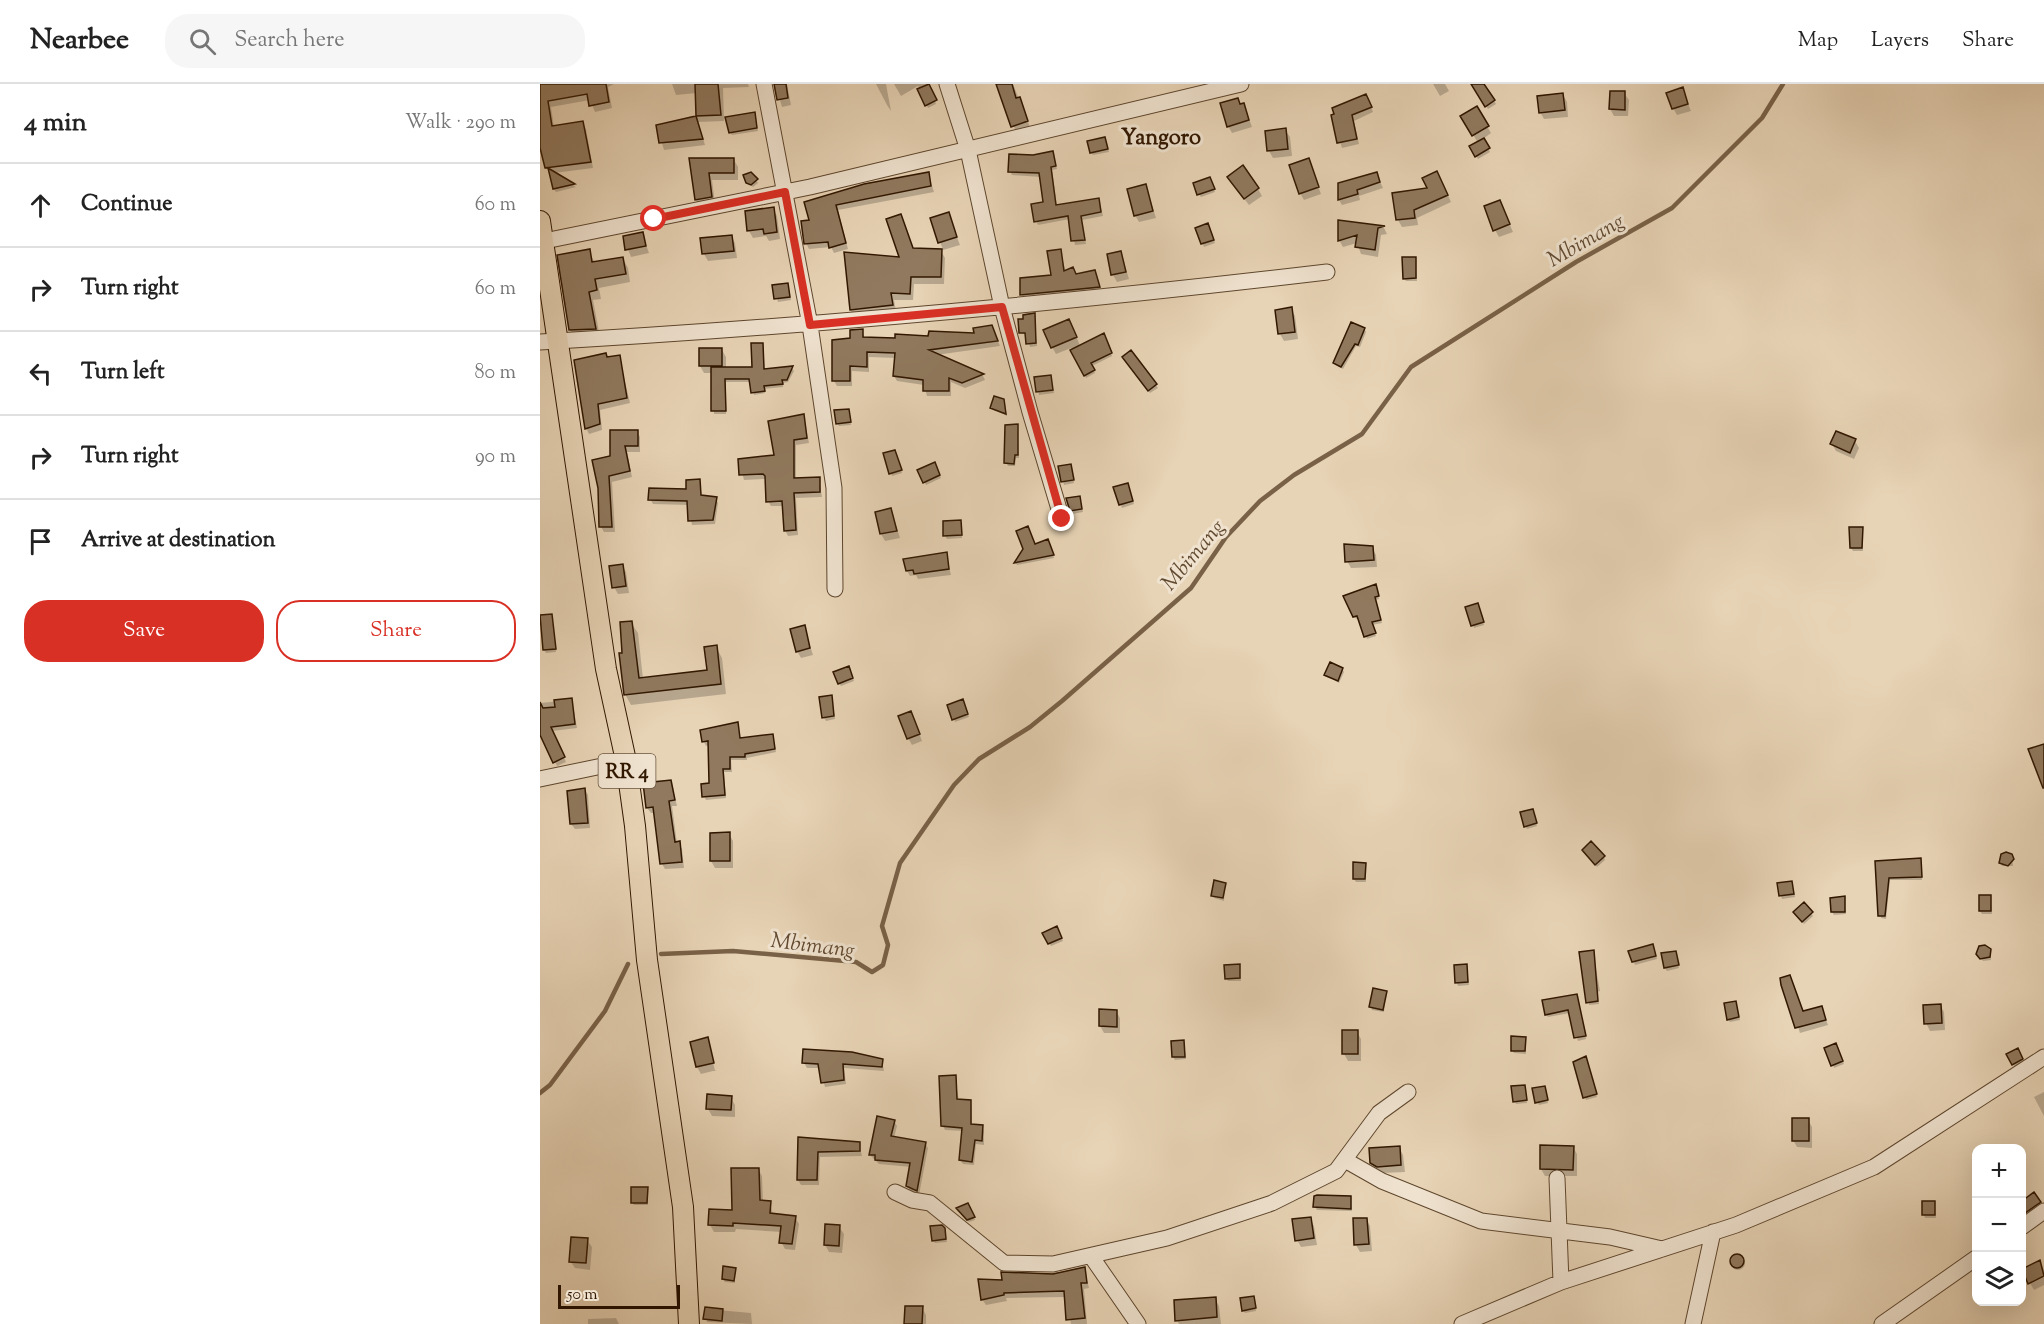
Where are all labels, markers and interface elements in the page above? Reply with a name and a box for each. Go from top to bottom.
search box [165,14,585,68]
text: Nearbee [30,21,129,61]
icon: search [186,25,219,58]
text: Search here [234,25,345,57]
text: Map [1798,26,1838,56]
text: Layers [1871,26,1929,56]
text: Share [1962,26,2014,56]
text: 4 min [24,105,87,142]
text: Walk · 290 m [405,109,516,138]
district label: Yangoro [1121,123,1201,155]
icon: ahead [24,189,57,222]
text: Continue [81,189,172,221]
text: 60 m [475,191,516,220]
route start [640,205,666,231]
water label: Mbimang [1542,206,1632,277]
icon: right [24,273,57,306]
text: Turn right [81,273,178,305]
text: 60 m [475,275,516,304]
icon: left [24,357,57,390]
text: Turn left [81,357,164,389]
text: 80 m [475,359,516,388]
icon: right [24,441,57,474]
text: Turn right [81,441,178,473]
text: 90 m [475,443,516,472]
route end [1048,505,1074,531]
water label: Mbimang [1155,513,1234,599]
icon: arrive [24,525,57,558]
text: Arrive at destination [81,525,276,557]
button: Save [24,600,264,662]
button: Share [276,600,516,662]
road number: RR 4 [598,754,656,788]
water label: Mbimang [769,926,857,968]
map controls [1972,1144,2026,1306]
button: + [1972,1144,2026,1198]
button: − [1972,1198,2026,1252]
button: layers [1972,1252,2026,1306]
scale bar [558,1282,680,1310]
text: 50 m [567,1284,598,1307]

